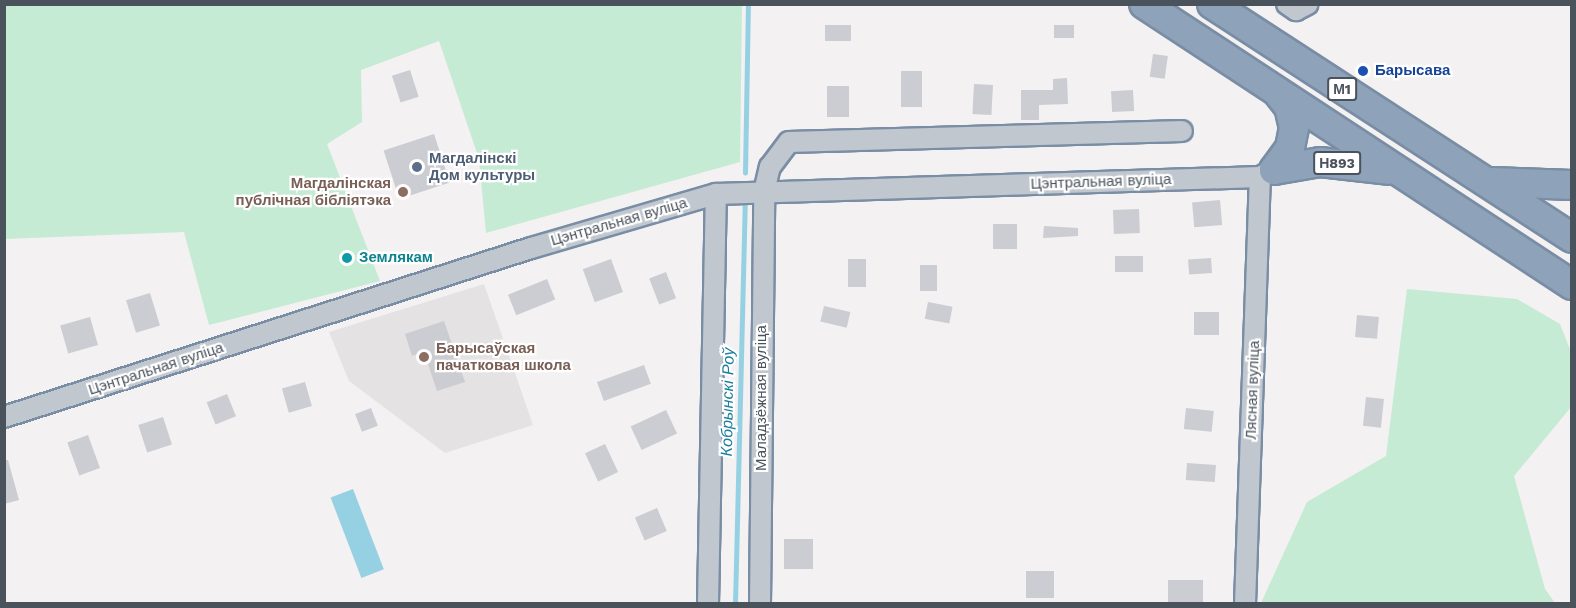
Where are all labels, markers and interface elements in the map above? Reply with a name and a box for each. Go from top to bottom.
place label: Барысава [1375,62,1450,80]
marker: Барысава [1356,64,1370,78]
road number: М1 [1327,78,1357,100]
place label: Магдалінскі Дом культуры [429,149,535,184]
road number: Н893 [1313,152,1361,174]
marker: Магдалінскі Дом культуры [410,160,424,174]
street label: Цэнтральная вуліца [1030,171,1172,193]
place label: Магдалінская публічная бібліятэка [236,174,391,209]
marker: Магдалінская публічная бібліятэка [396,185,410,199]
street label: Цэнтральная вуліца [549,194,689,250]
place label: Землякам [359,249,433,267]
marker: Землякам [340,251,354,265]
street label: Маладзёжная вуліца [753,325,771,471]
street label: Цэнтральная вуліца [86,339,226,399]
place label: Барысаўская пачатковая школа [436,339,571,374]
street label: Лясная вуліца [1242,340,1264,440]
water label: Кобрынскі Роў [717,348,739,456]
marker: Барысаўская пачатковая школа [417,350,431,364]

